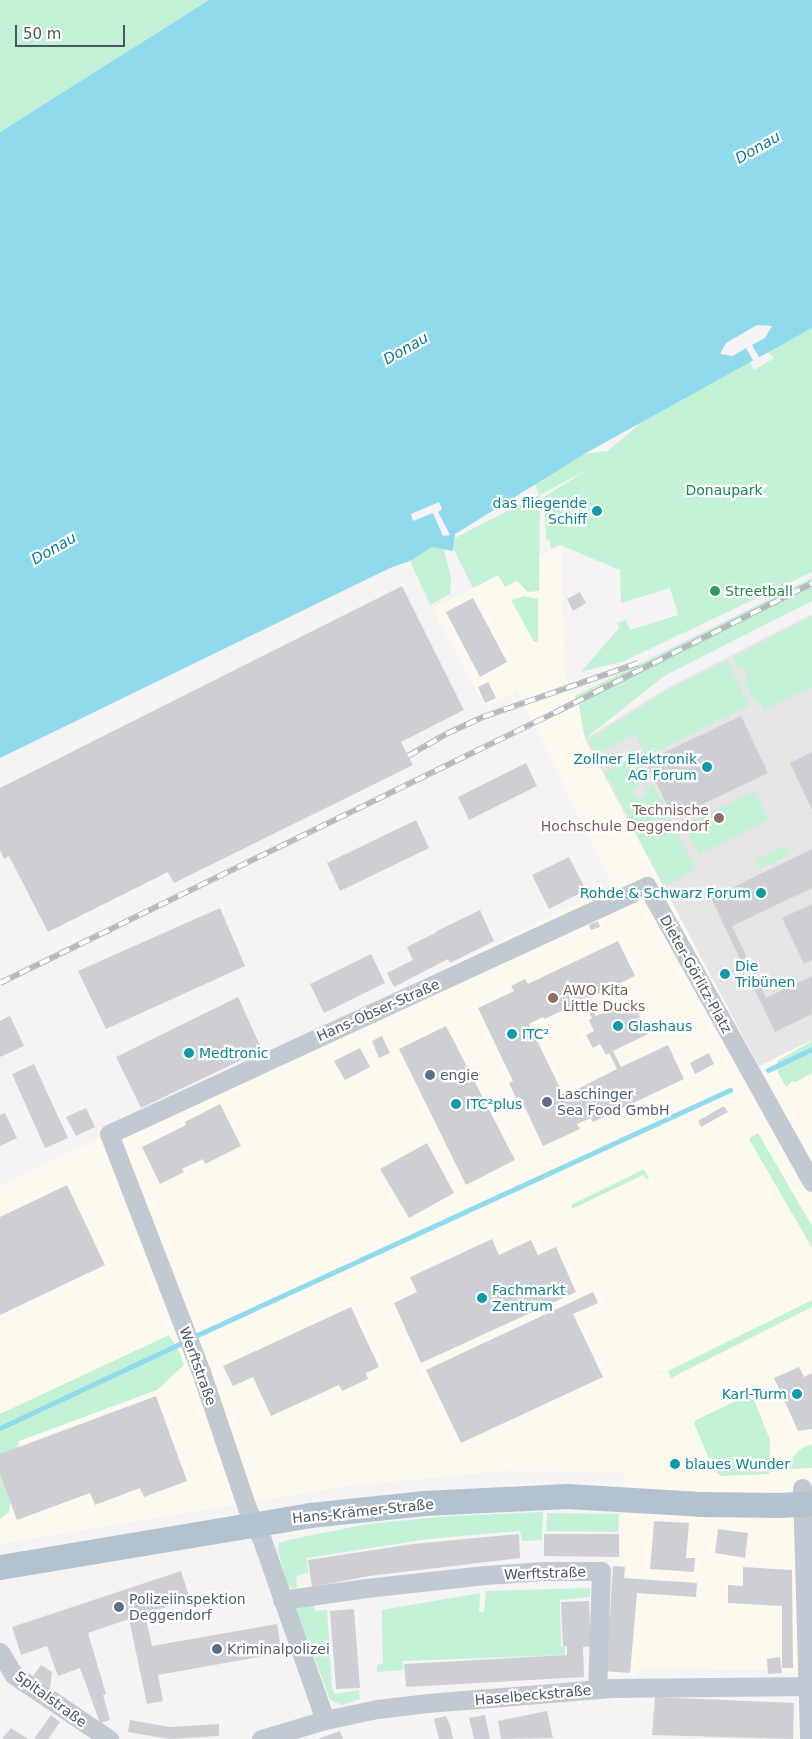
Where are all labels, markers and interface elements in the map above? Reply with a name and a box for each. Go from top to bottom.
scale bar [18,15,128,47]
text: 50 m [23,25,61,43]
water label: Donau [732,128,784,168]
water label: Donau [380,329,432,369]
park label: Donaupark [686,482,762,498]
place label: das fliegende Schiff [493,495,587,528]
marker: das fliegende Schiff [591,505,603,517]
water label: Donau [28,529,80,569]
place label: Streetball [725,583,793,599]
marker: Streetball [709,585,721,597]
place label: Zollner Elektronik AG Forum [574,751,697,784]
marker: Zollner Elektronik AG Forum [701,761,713,773]
place label: Technische Hochschule Deggendorf [541,802,709,834]
marker: Technische Hochschule Deggendorf [713,812,725,824]
place label: Rohde & Schwarz Forum [580,885,751,901]
marker: Rohde & Schwarz Forum [755,887,767,899]
street label: Dieter-Görlitz-Platz [657,912,735,1036]
place label: Die Tribünen [735,958,795,990]
marker: Die Tribünen [719,968,731,980]
street label: Hans-Obser-Straße [314,975,442,1045]
place label: AWO Kita Little Ducks [563,982,645,1014]
marker: AWO Kita Little Ducks [547,992,559,1004]
place label: Glashaus [628,1018,692,1034]
marker: Glashaus [612,1020,624,1032]
place label: ITC² [522,1026,549,1042]
marker: ITC² [506,1028,518,1040]
place label: Medtronic [199,1045,269,1061]
marker: Medtronic [183,1047,195,1059]
place label: engie [440,1067,479,1083]
marker: engie [424,1069,436,1081]
place label: Laschinger Sea Food GmbH [557,1086,669,1118]
place label: ITC²plus [466,1096,522,1112]
marker: Laschinger Sea Food GmbH [541,1096,553,1108]
marker: ITC²plus [450,1098,462,1110]
place label: Fachmarkt Zentrum [492,1282,565,1314]
marker: Fachmarkt Zentrum [476,1292,488,1304]
street label: Werftstraße [176,1325,220,1407]
place label: Karl-Turm [722,1386,787,1402]
marker: Karl-Turm [791,1388,803,1400]
place label: blaues Wunder [685,1456,790,1472]
marker: blaues Wunder [669,1458,681,1470]
street label: Hans-Krämer-Straße [291,1495,435,1527]
street label: Werftstraße [504,1563,586,1583]
place label: Polizeiinspektion Deggendorf [129,1591,246,1624]
marker: Polizeiinspektion Deggendorf [113,1601,125,1613]
place label: Kriminalpolizei [227,1641,330,1657]
marker: Kriminalpolizei [211,1643,223,1655]
street label: Spitalstraße [12,1667,90,1731]
street label: Haselbeckstraße [474,1682,592,1708]

